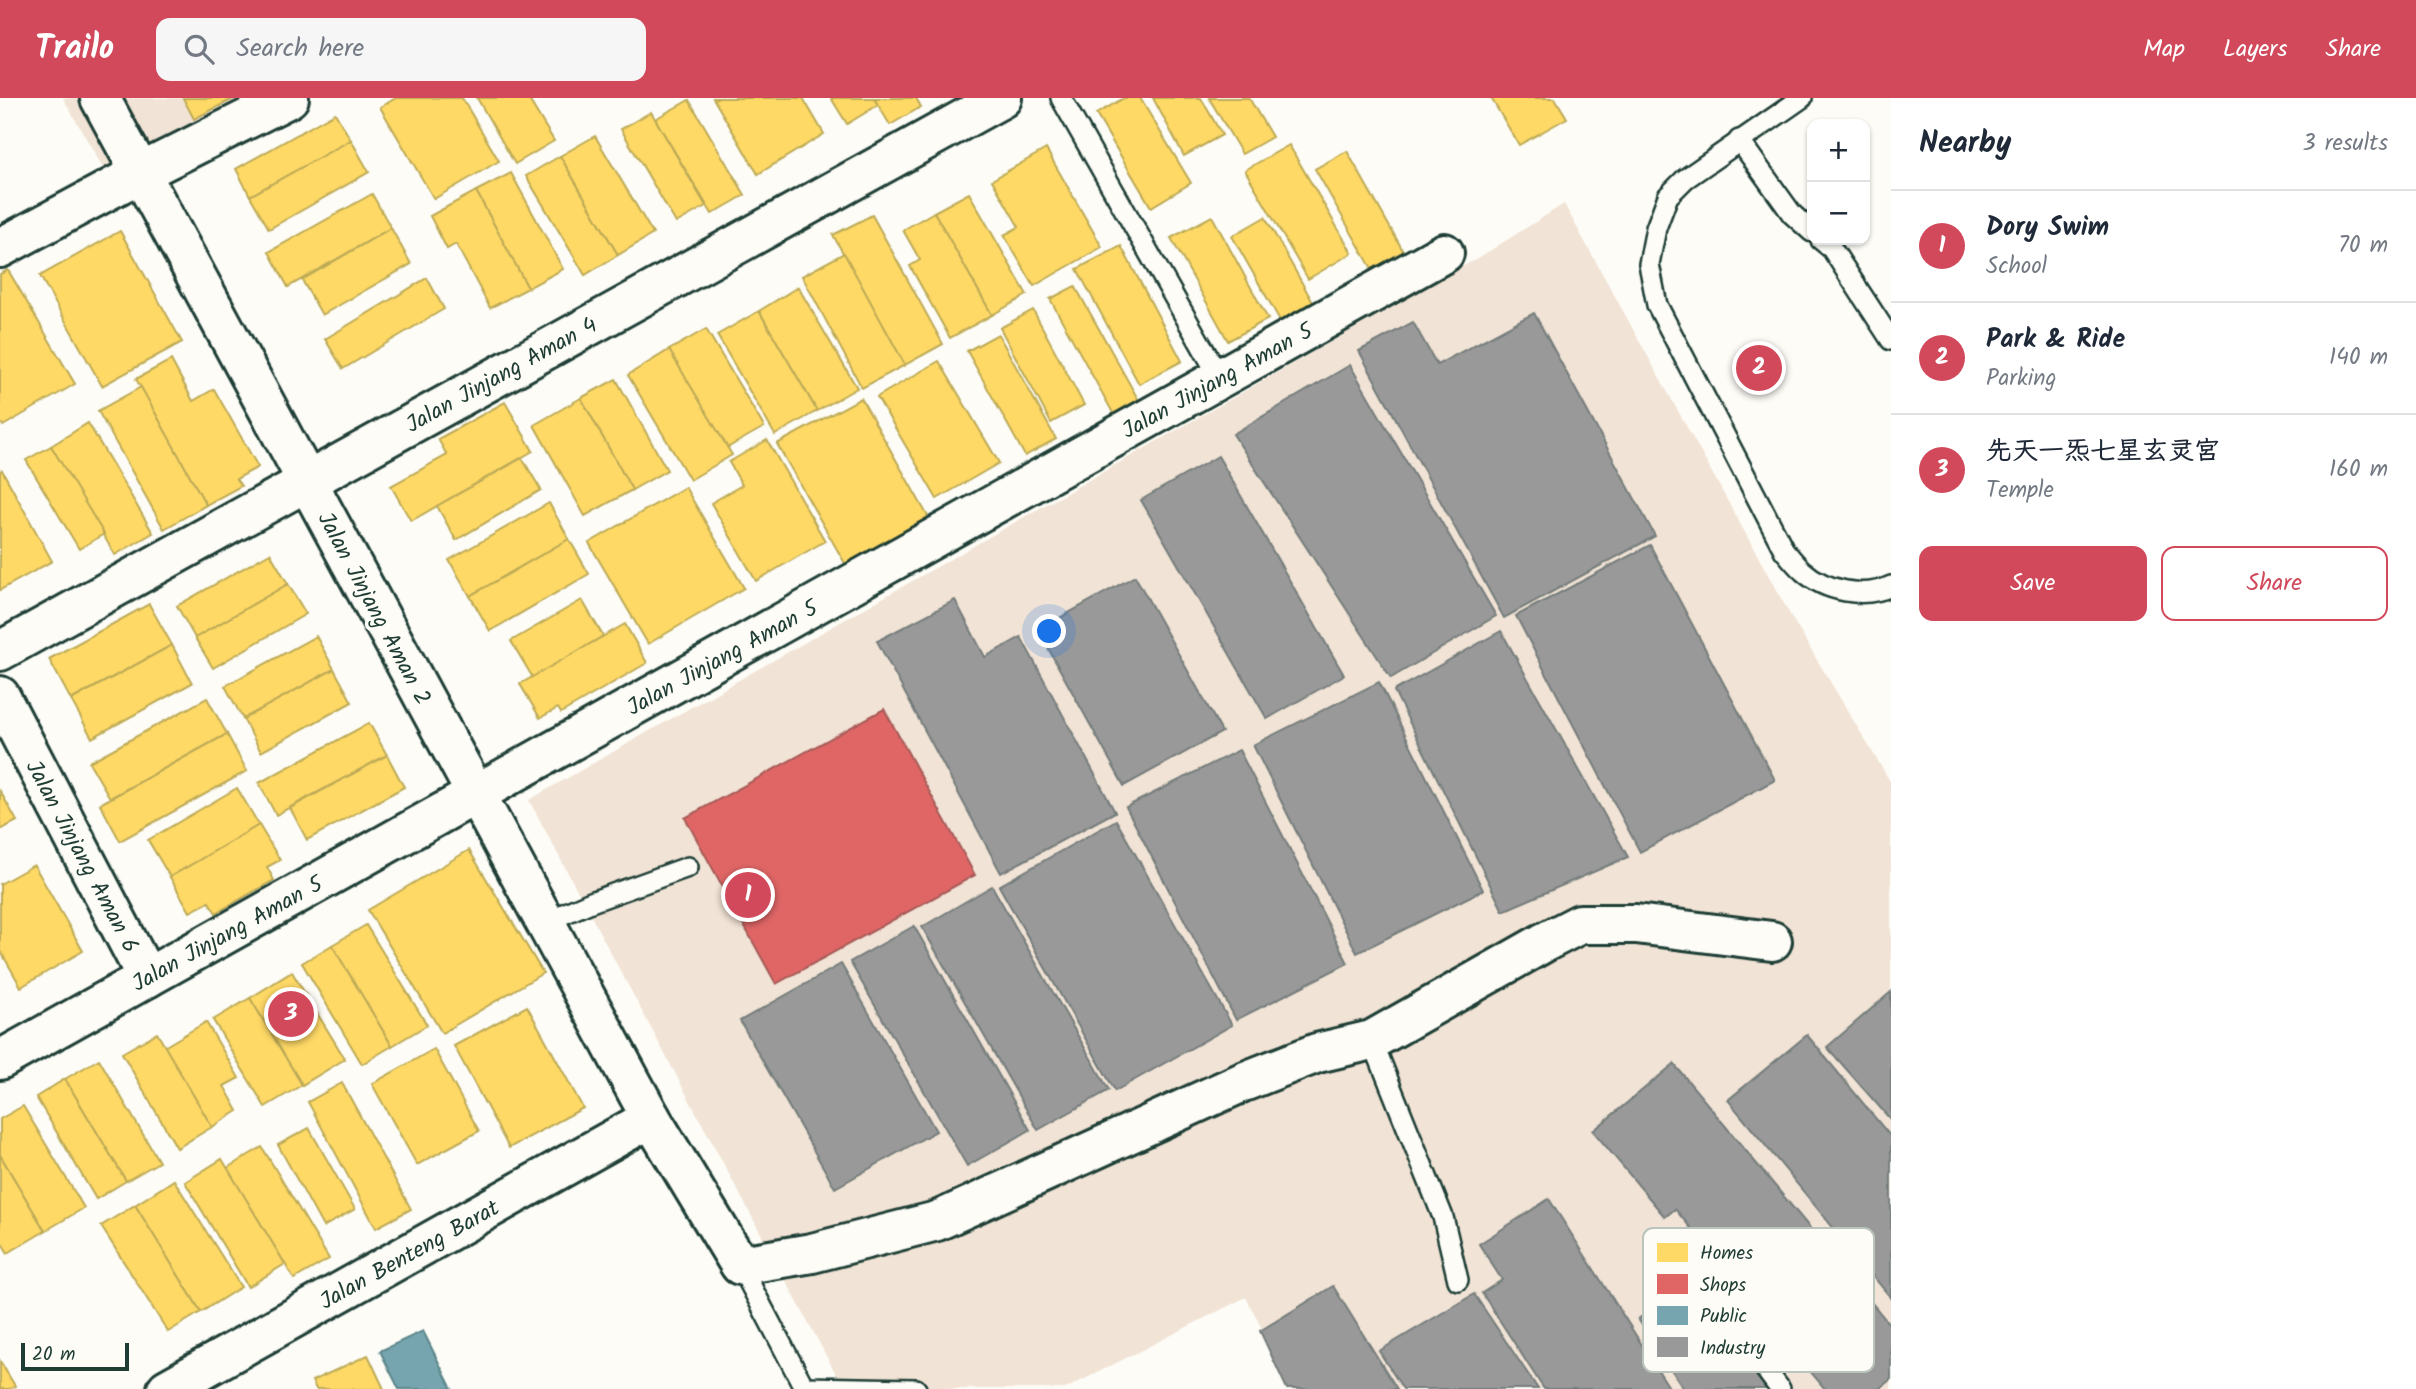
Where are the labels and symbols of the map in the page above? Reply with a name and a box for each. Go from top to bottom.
street label: Jalan Jinjang Aman 4 [400,308,604,443]
street label: Jalan Jinjang Aman 5 [1116,313,1322,449]
pin: 2 [1736,342,1782,394]
street label: Jalan Jinjang Aman 2 [307,506,440,712]
street label: Jalan Jinjang Aman 5 [621,590,827,726]
your location [1032,614,1066,648]
street label: Jalan Jinjang Aman 6 [15,754,147,960]
street label: Jalan Jinjang Aman 5 [126,866,332,1002]
pin: 1 [725,869,771,921]
pin: 3 [268,988,314,1040]
street label: Jalan Benteng Barat [313,1191,508,1320]
legend [1643,1228,1874,1372]
text: Homes [1700,1239,1753,1269]
text: Shops [1700,1271,1746,1301]
text: Public [1700,1302,1747,1332]
text: Industry [1700,1334,1766,1364]
scale bar [21,1340,130,1372]

